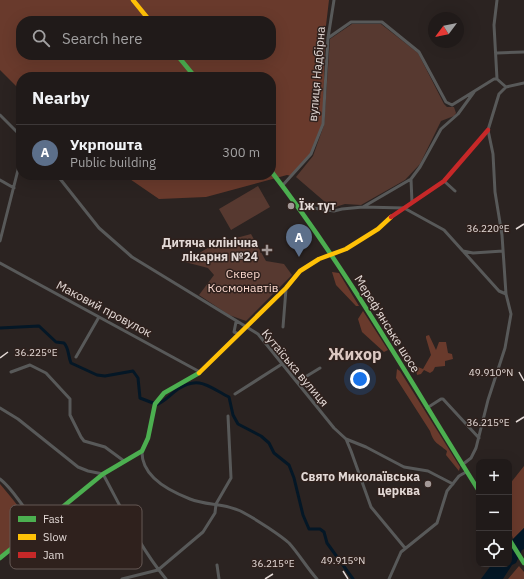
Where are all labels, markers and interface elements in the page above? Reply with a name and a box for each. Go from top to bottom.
north arrow [428,12,464,48]
search box [16,16,276,60]
street label: вулиця Надбірна [305,25,328,122]
icon: search [30,27,52,49]
text: Search here [62,29,142,48]
text: Nearby [32,87,90,109]
text: Укрпошта [70,135,143,154]
text: A [41,144,49,161]
text: 300 m [222,144,260,161]
text: Public building [70,154,156,171]
place label: Їж тут [299,198,336,213]
marker: Їж тут [286,201,296,211]
text: 36.220°E [466,222,510,235]
pin: A [286,224,312,257]
place label: Дитяча клінічна лікарня №24 [162,235,258,264]
marker: Дитяча клінічна лікарня №24 [261,244,273,256]
park label: Сквер Космонавтів [208,266,278,295]
street label: Мереф'янське шосе [351,272,424,376]
street label: Маковий провулок [54,277,155,340]
street label: Кутаїська вулиця [259,326,332,409]
district label: Жихор [328,344,382,364]
text: 36.225°E [14,346,58,359]
text: 49.910°N [469,366,513,379]
your location [350,369,370,389]
text: 36.215°E [466,416,510,429]
map controls [476,459,512,567]
button: + [476,459,512,495]
place label: Свято Миколаївська церква [301,469,420,498]
marker: Свято Миколаївська церква [423,479,433,489]
button: − [476,495,512,531]
legend [10,505,142,569]
text: Fast [43,512,64,526]
text: Slow [43,530,67,544]
button: locate [476,531,512,567]
text: Jam [43,548,64,562]
text: 49.915°N [321,554,365,567]
text: 36.215°E [251,557,295,570]

